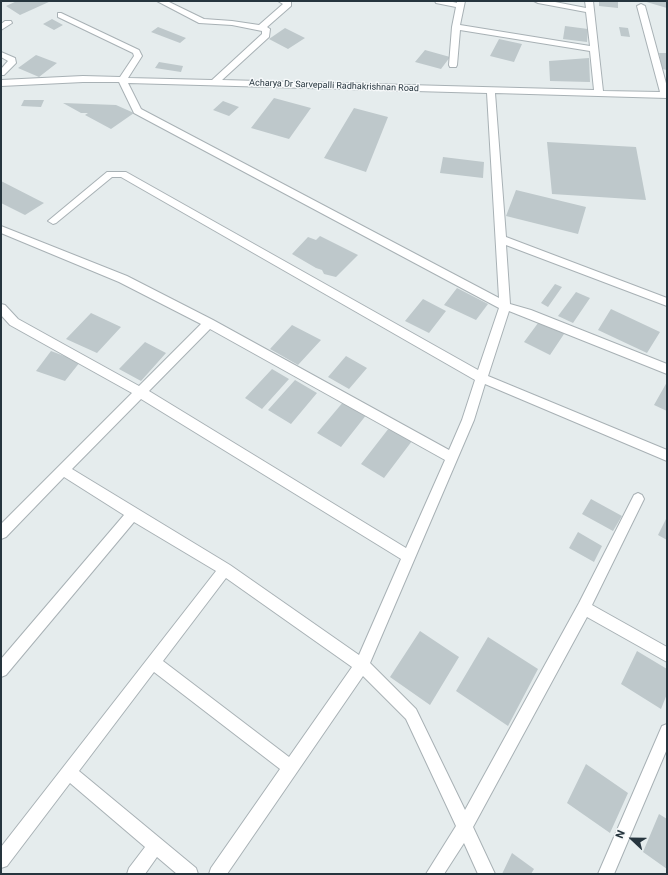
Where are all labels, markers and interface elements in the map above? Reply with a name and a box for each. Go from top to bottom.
street label: Acharya Dr Sarvepalli Radhakrishnan Road [249,78,419,94]
north arrow [612,819,652,859]
text: N [613,828,628,840]

